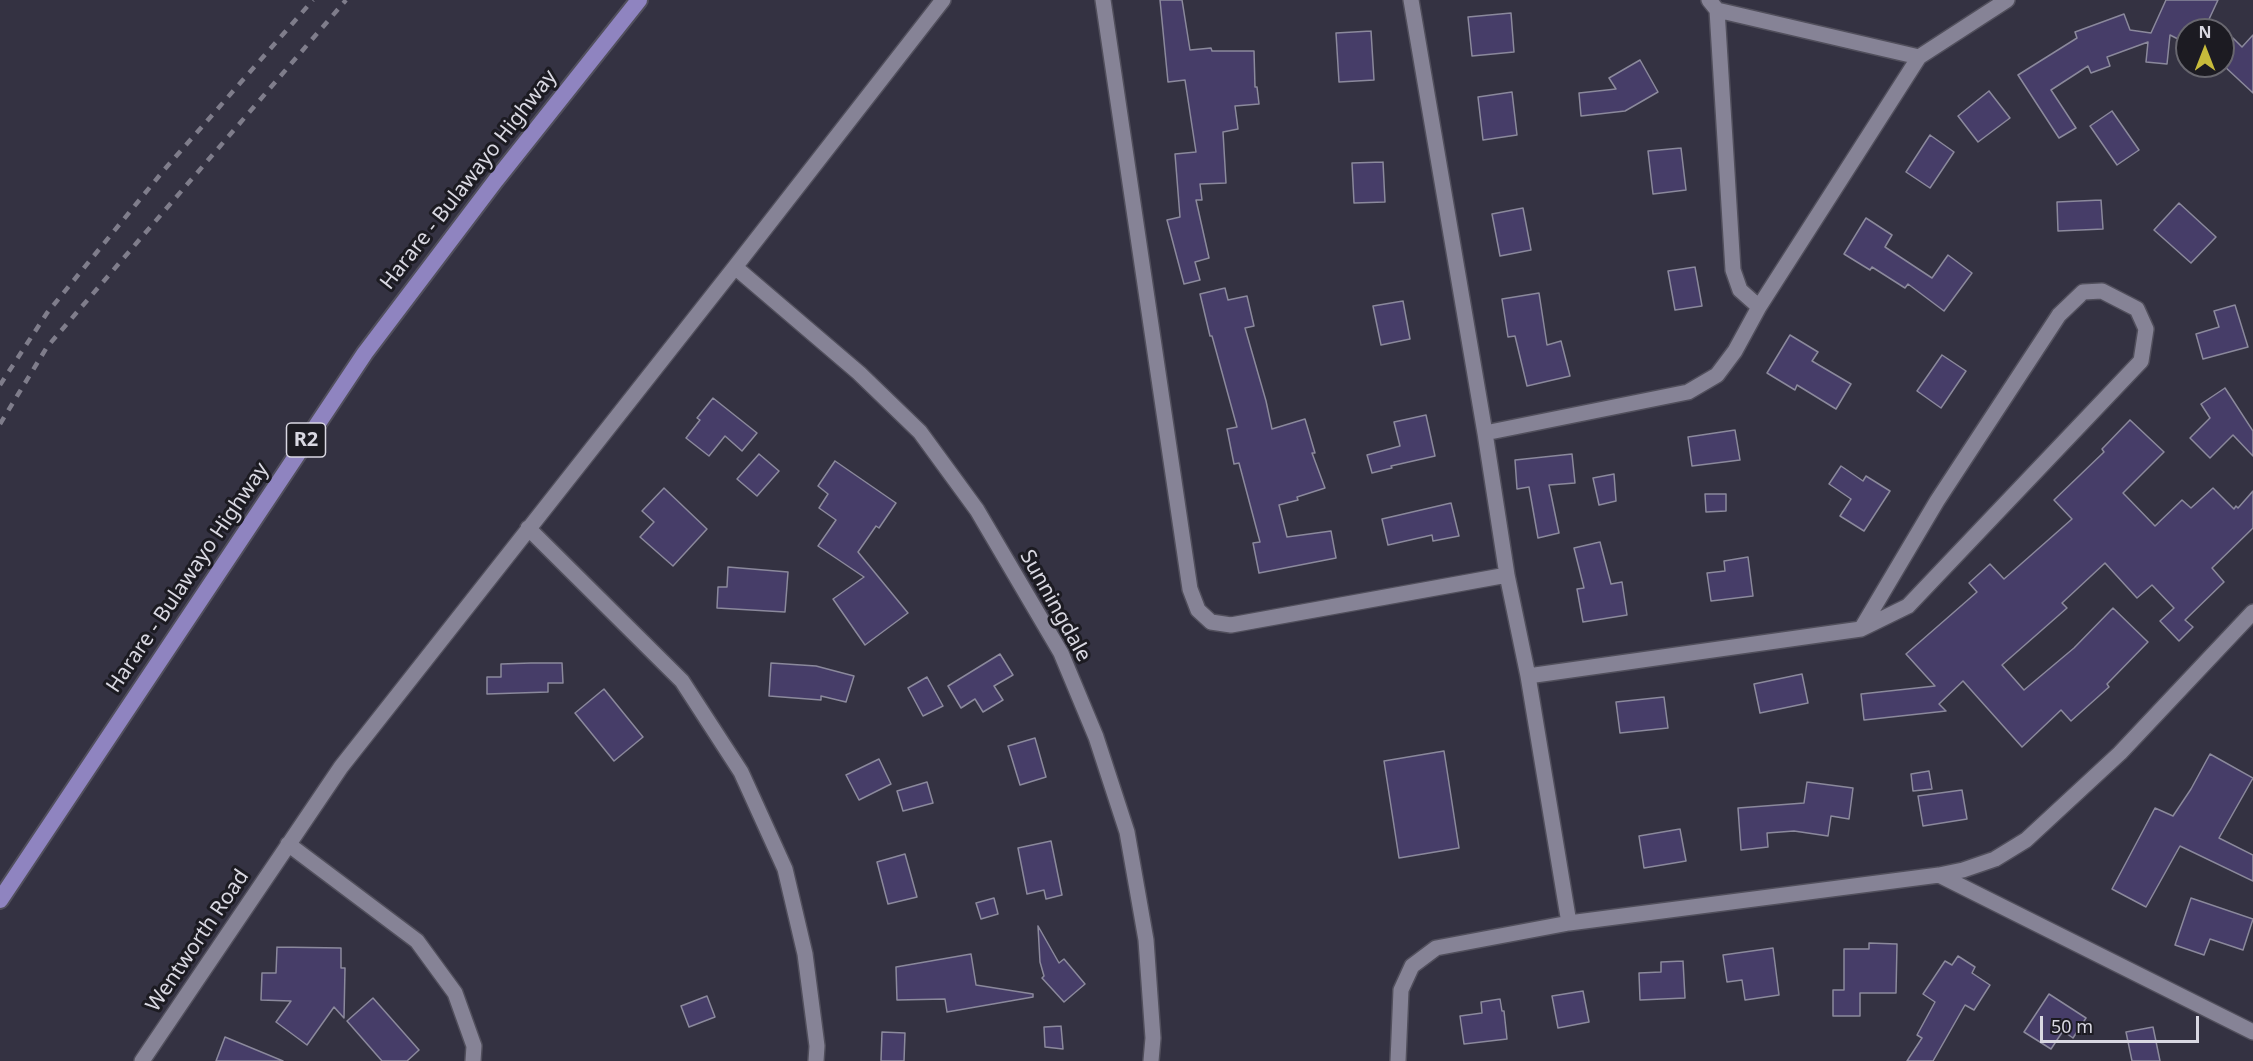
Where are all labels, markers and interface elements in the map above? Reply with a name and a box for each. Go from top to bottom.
north arrow [2175,18,2235,78]
text: N [2198,21,2212,43]
street label: Harare - Bulawayo Highway [375,65,563,295]
road number: R2 [286,423,326,457]
street label: Harare - Bulawayo Highway [102,458,274,698]
street label: Sunningdale [1014,546,1096,666]
street label: Wentworth Road [141,865,255,1017]
scale bar [2043,1004,2202,1042]
text: 50 m [2051,1014,2093,1038]

